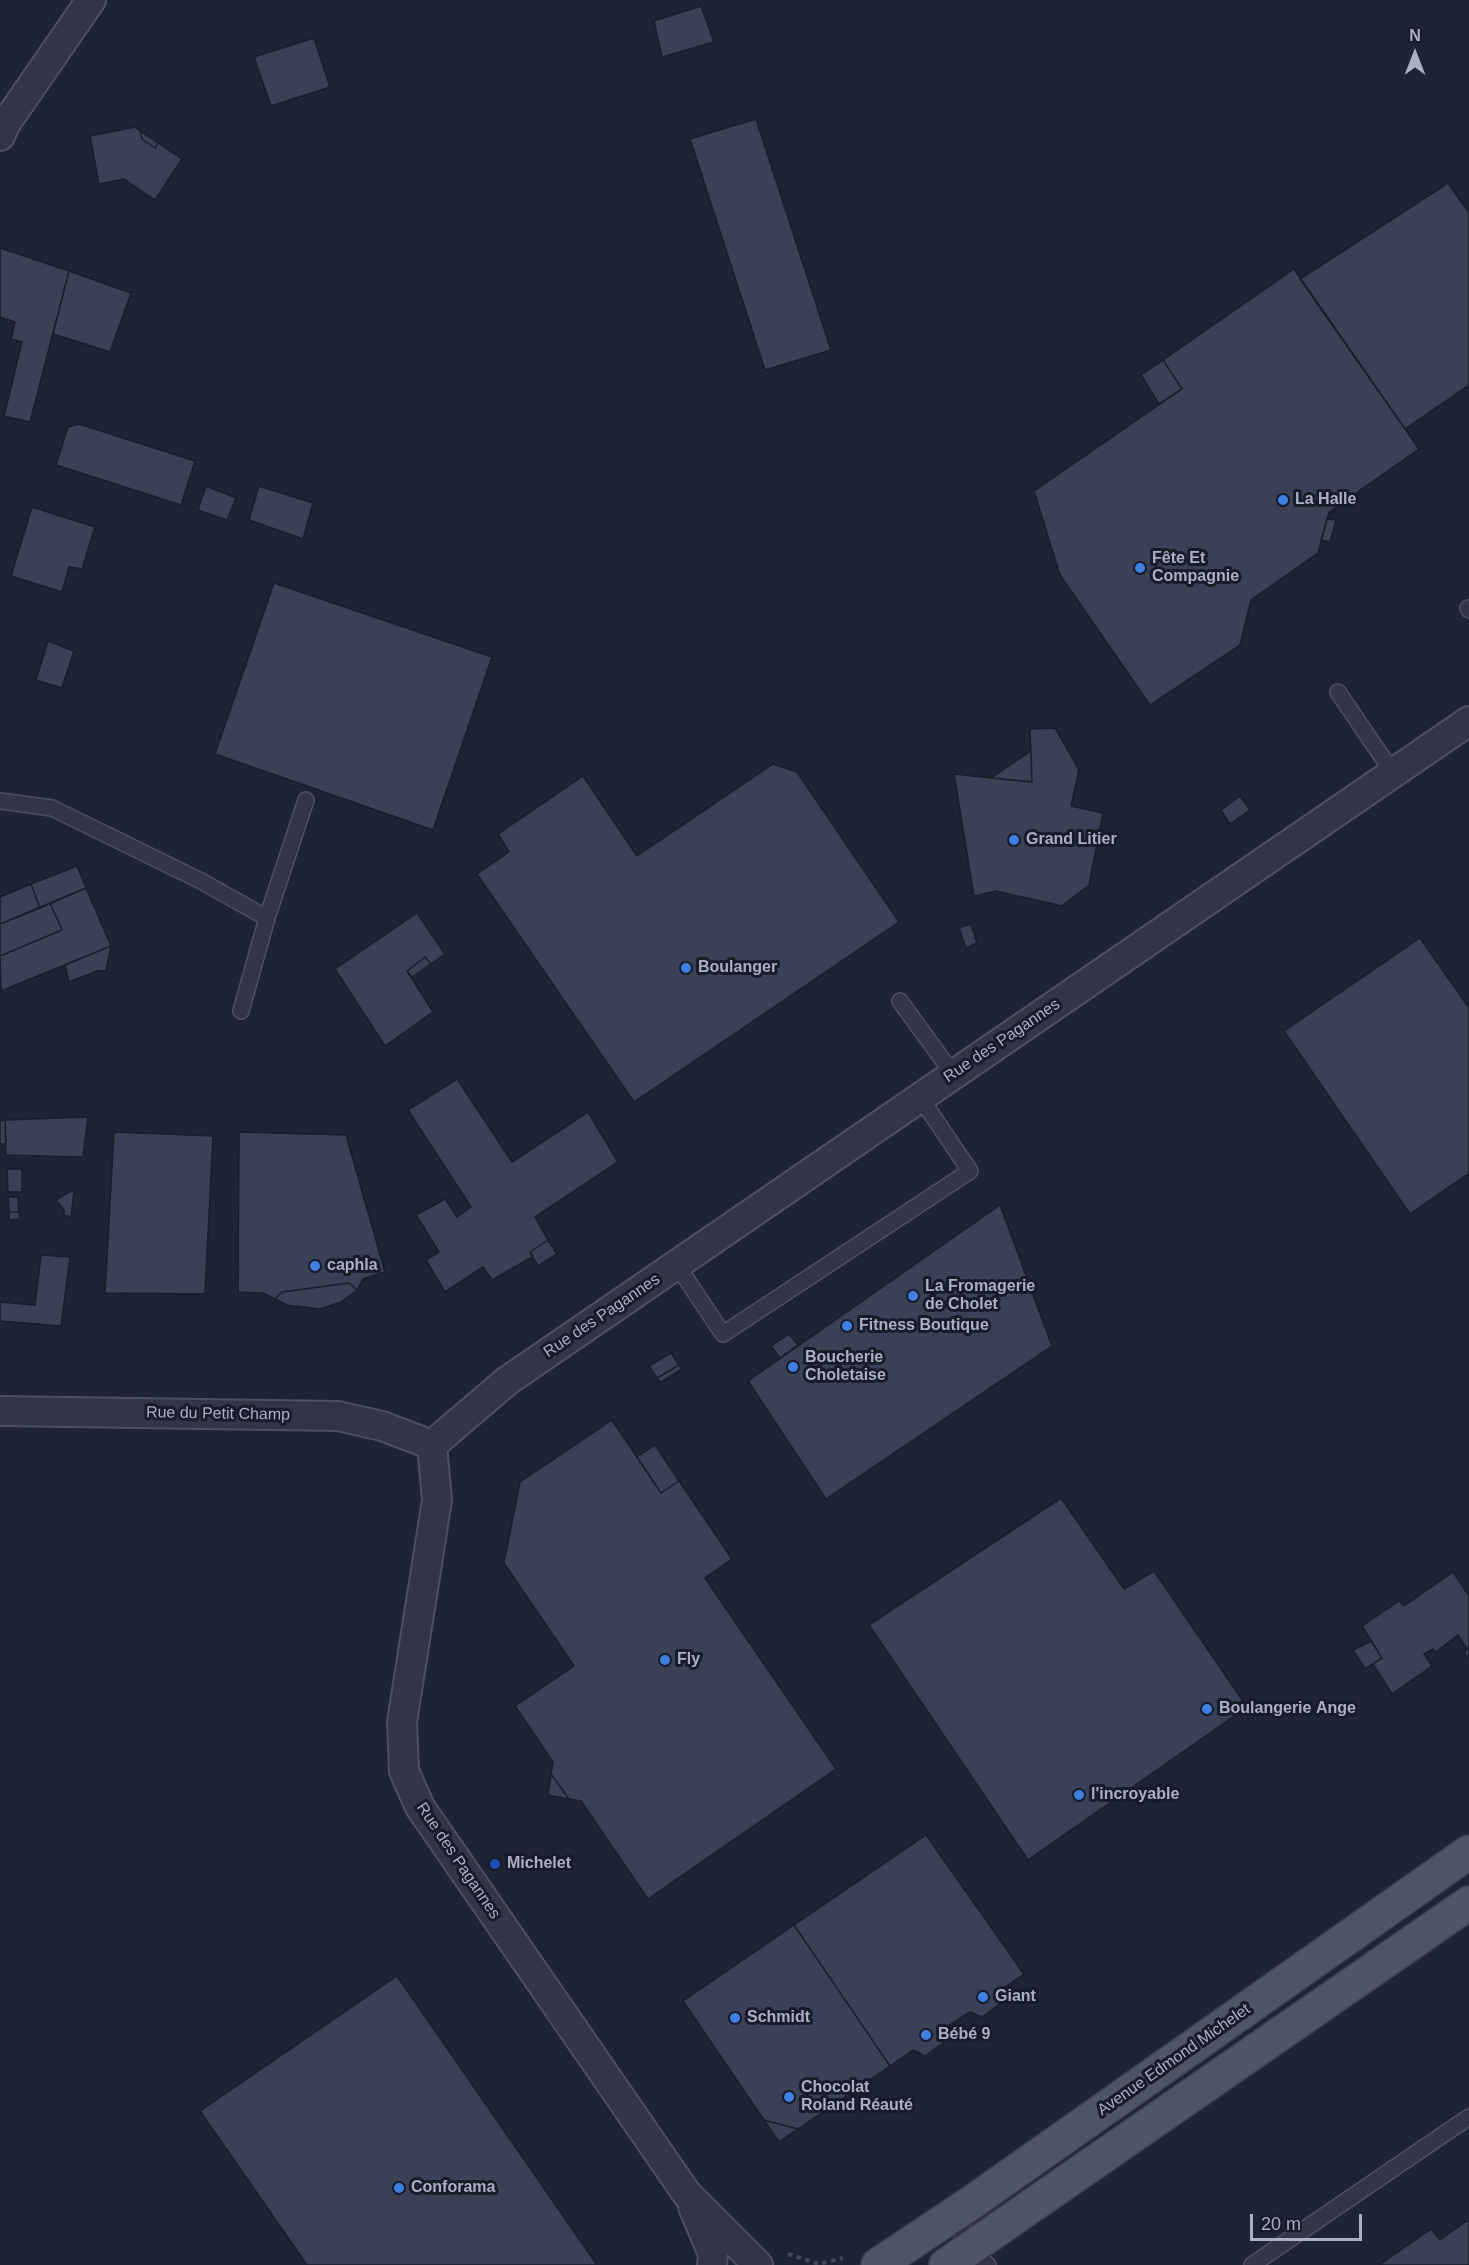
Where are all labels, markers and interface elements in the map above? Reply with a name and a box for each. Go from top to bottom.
north arrow [1385,24,1445,84]
text: N [1409,27,1421,44]
place label: La Halle [1295,490,1356,510]
marker: La Halle [1276,493,1290,507]
place label: Fête Et Compagnie [1152,549,1239,587]
marker: Fête Et Compagnie [1133,561,1147,575]
place label: Grand Litier [1026,830,1117,850]
marker: Grand Litier [1007,833,1021,847]
place label: Boulanger [698,958,777,978]
marker: Boulanger [679,961,693,975]
street label: Rue des Pagannes [940,995,1064,1087]
place label: caphla [327,1256,378,1276]
marker: caphla [308,1259,322,1273]
street label: Rue des Pagannes [540,1270,664,1362]
place label: La Fromagerie de Cholet [925,1277,1035,1315]
marker: La Fromagerie de Cholet [906,1289,920,1303]
place label: Fitness Boutique [859,1316,989,1336]
marker: Fitness Boutique [840,1319,854,1333]
place label: Boucherie Choletaise [805,1348,886,1386]
marker: Boucherie Choletaise [786,1360,800,1374]
street label: Rue du Petit Champ [146,1403,290,1425]
place label: Fly [677,1650,700,1670]
marker: Fly [658,1653,672,1667]
place label: Boulangerie Ange [1219,1699,1356,1719]
marker: Boulangerie Ange [1200,1702,1214,1716]
place label: l'incroyable [1091,1785,1179,1805]
marker: l'incroyable [1072,1788,1086,1802]
street label: Rue des Pagannes [412,1799,504,1923]
place label: Michelet [507,1854,571,1874]
marker: Michelet [488,1857,502,1871]
place label: Giant [995,1987,1036,2007]
marker: Giant [976,1990,990,2004]
street label: Avenue Edmond Michelet [1094,2000,1254,2120]
place label: Schmidt [747,2008,810,2028]
marker: Schmidt [728,2011,742,2025]
place label: Bébé 9 [938,2025,990,2045]
marker: Bébé 9 [919,2028,933,2042]
place label: Chocolat Roland Réauté [801,2078,913,2116]
marker: Chocolat Roland Réauté [782,2090,796,2104]
place label: Conforama [411,2178,495,2198]
marker: Conforama [392,2181,406,2195]
scale bar [1253,2202,1366,2240]
text: 20 m [1261,2214,1301,2234]

